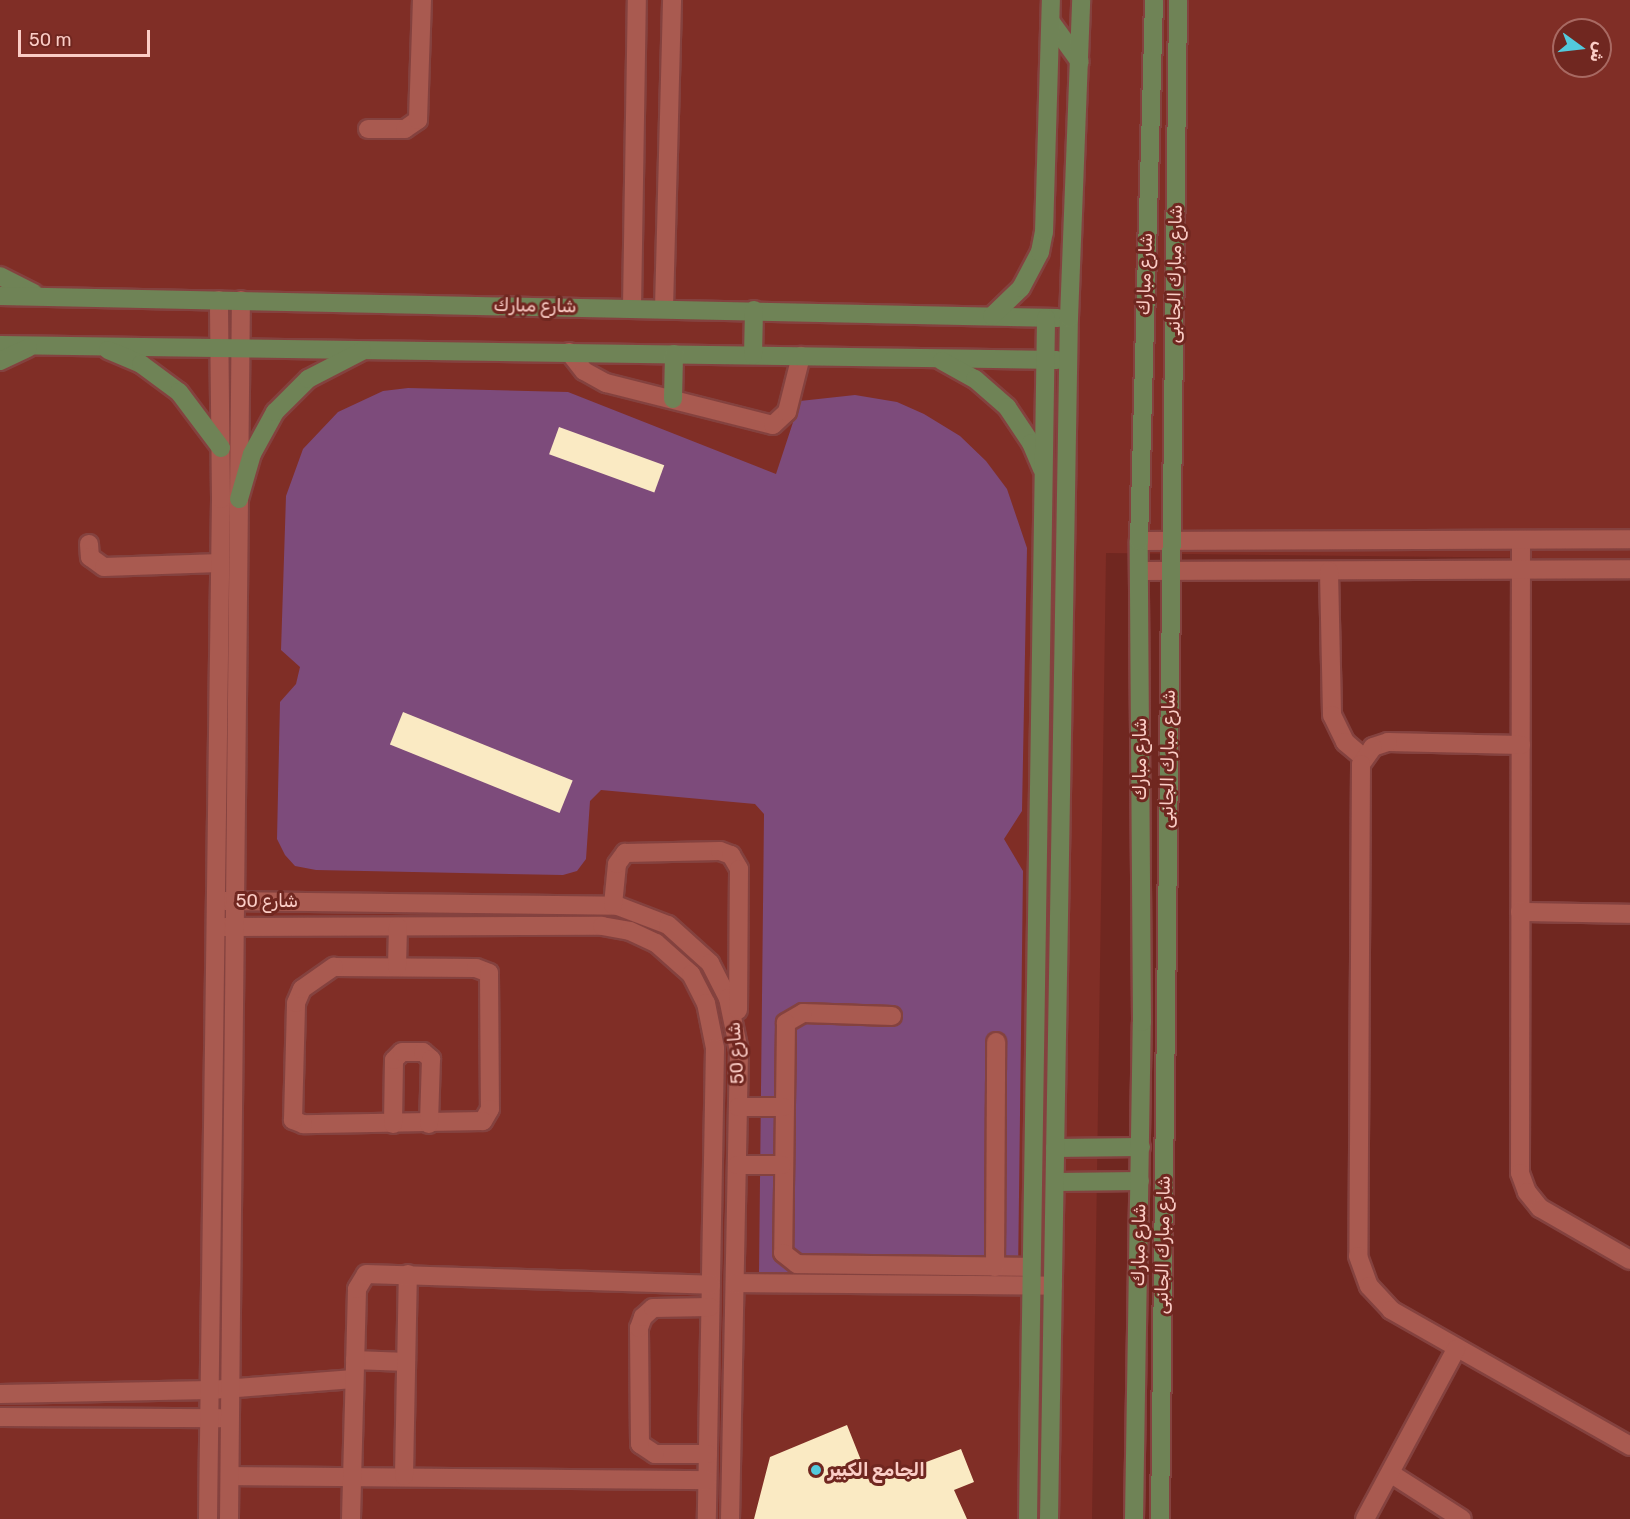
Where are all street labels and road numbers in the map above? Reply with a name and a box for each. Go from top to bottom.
street label: شارع مبارك الجانبى [1163,204,1187,344]
street label: شارع مبارك [1133,232,1157,316]
street label: شارع مبارك [493,294,577,318]
street label: شارع مبارك الجانبى [1156,689,1180,829]
street label: شارع مبارك [1129,718,1151,800]
street label: شارع 50 [236,890,298,912]
street label: شارع 50 [723,1021,749,1085]
street label: شارع مبارك الجانبى [1151,1175,1175,1315]
street label: شارع مبارك [1127,1203,1151,1287]

